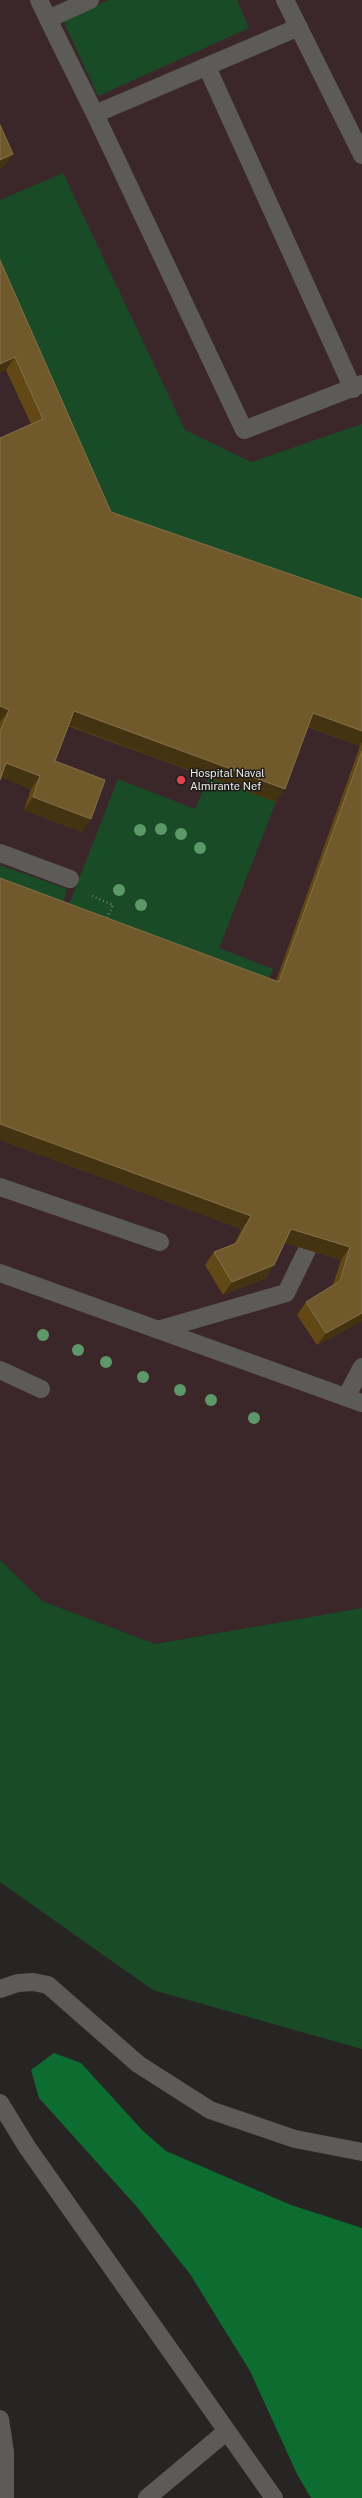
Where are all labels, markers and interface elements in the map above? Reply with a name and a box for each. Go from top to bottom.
place label: Hospital Naval Almirante Nef [190,767,265,793]
marker: Hospital Naval Almirante Nef [175,774,187,786]

